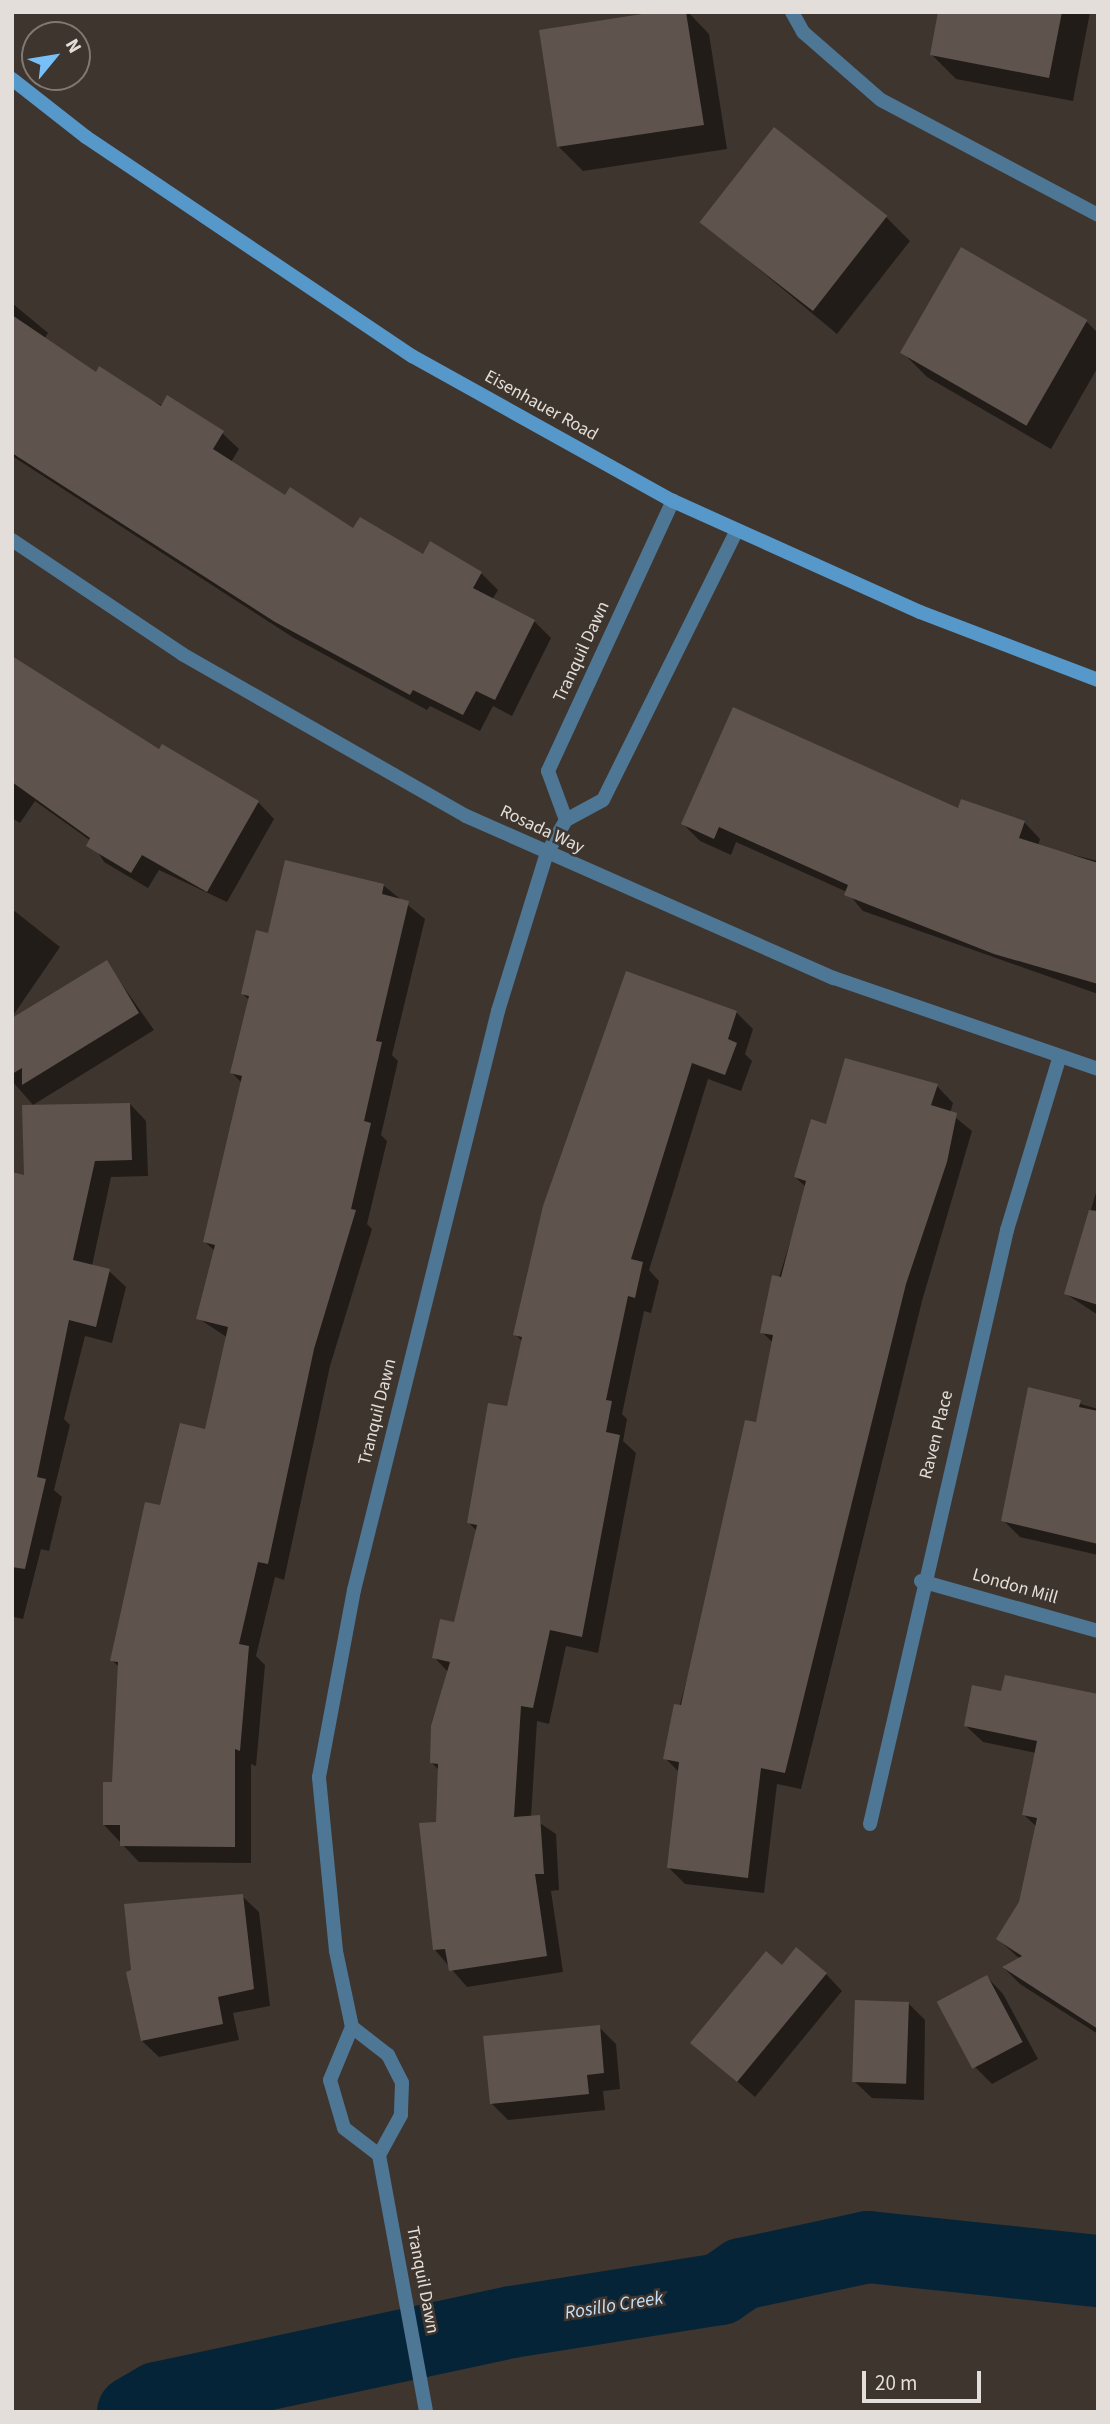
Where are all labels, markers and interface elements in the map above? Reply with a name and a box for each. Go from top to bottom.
north arrow [21,21,91,91]
text: N [58,34,88,58]
street label: Eisenhauer Road [481,366,601,446]
street label: Tranquil Dawn [549,598,615,706]
street label: Rosada Way [496,801,588,859]
street label: Tranquil Dawn [354,1357,402,1467]
street label: Raven Place [916,1388,958,1482]
street label: London Mill [970,1564,1060,1610]
street label: Tranquil Dawn [401,2224,443,2336]
water label: Rosillo Creek [563,2287,665,2325]
scale bar [865,2358,984,2402]
text: 20 m [875,2368,917,2398]

